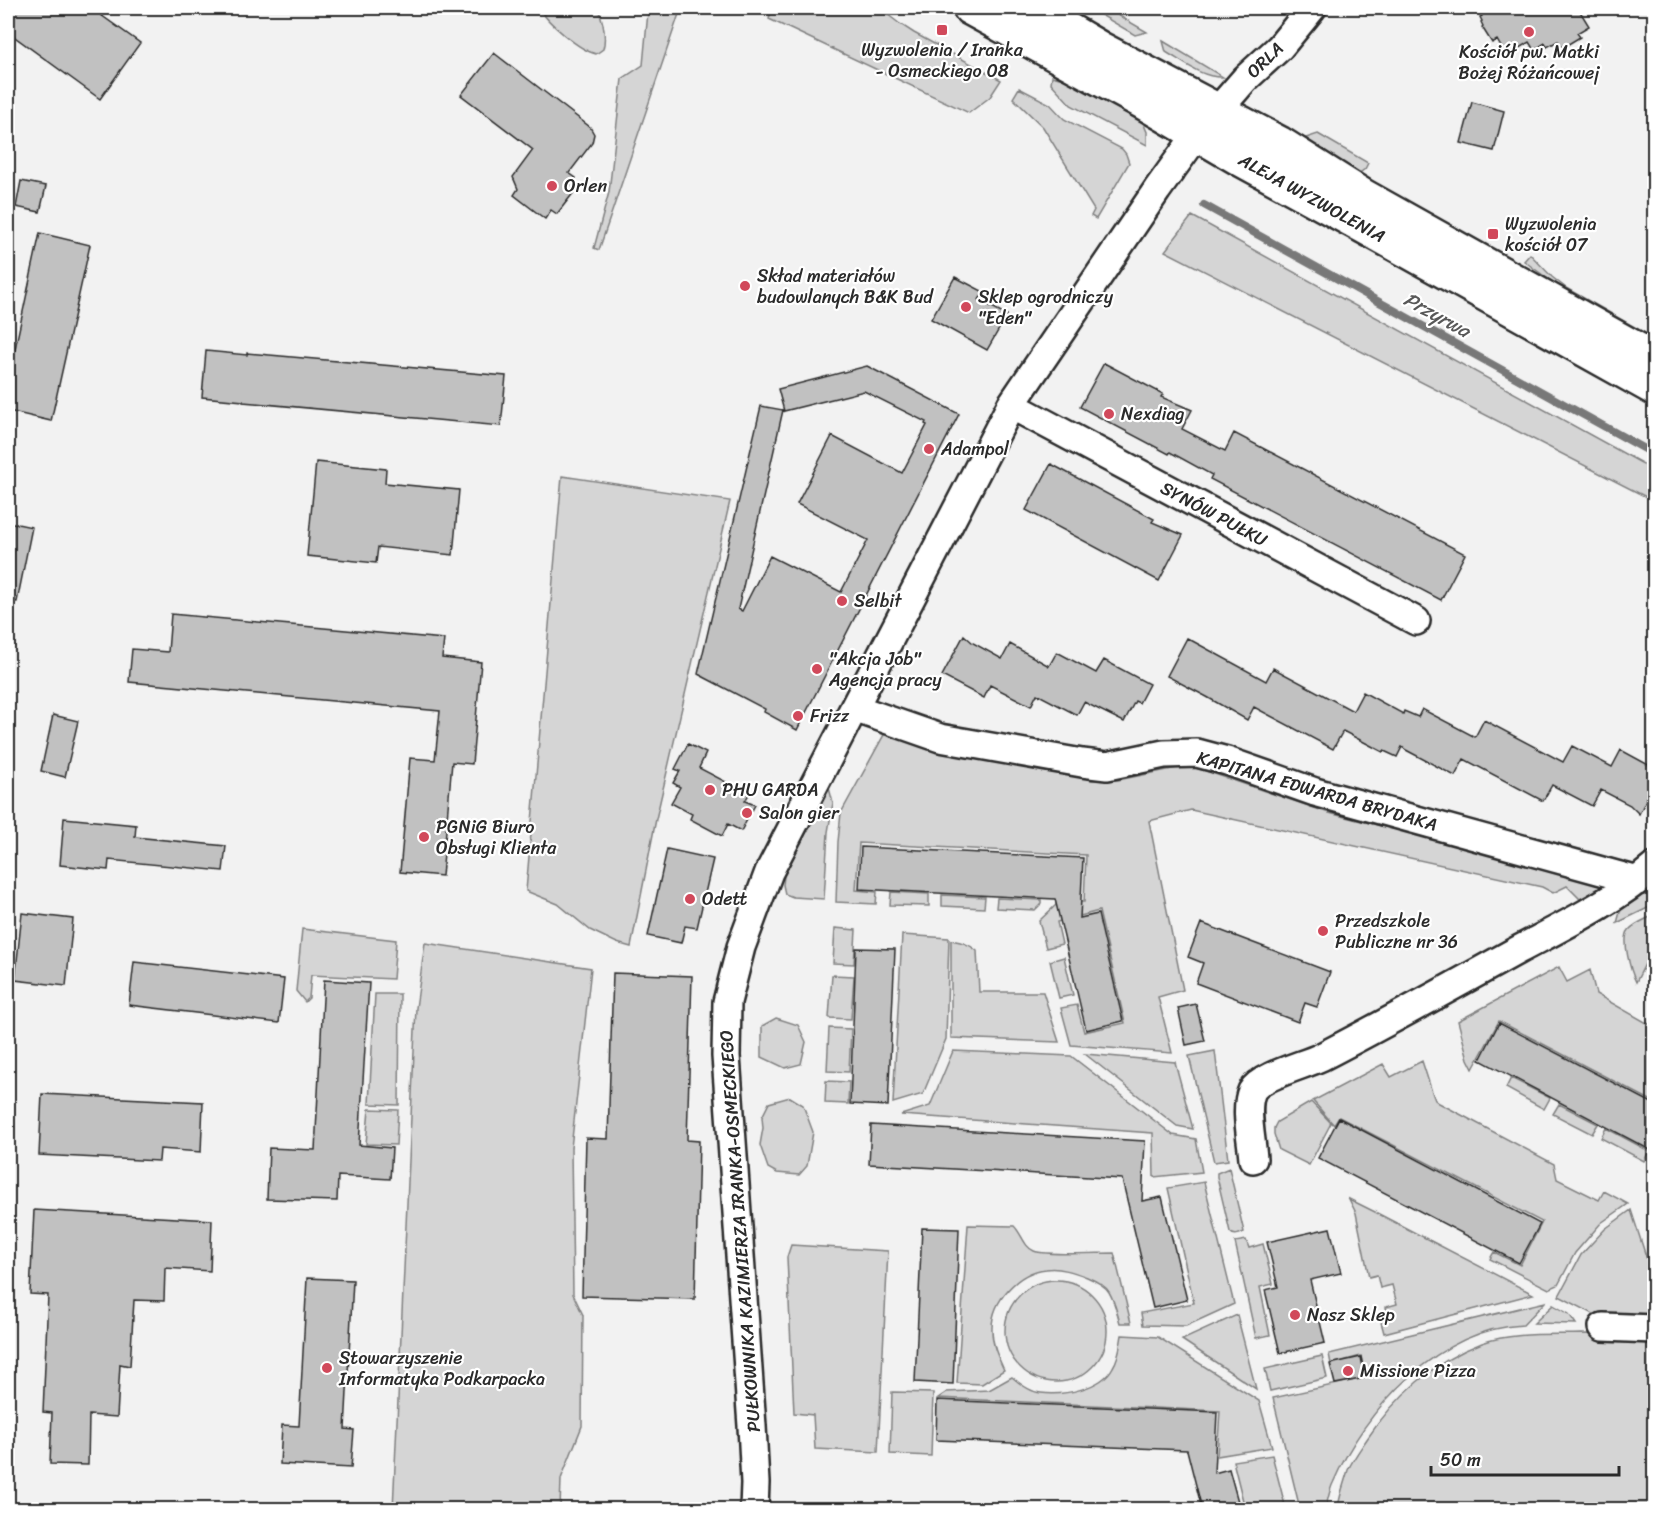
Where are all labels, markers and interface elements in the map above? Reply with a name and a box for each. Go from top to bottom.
marker: Wyzwolenia / Iranka - Osmeckiego 08 [935,23,949,37]
marker: Kościół pw. Matki Bożej Różańcowej [1522,25,1536,39]
place label: Wyzwolenia / Iranka - Osmeckiego 08 [861,34,1024,87]
street label: ORLA [1239,34,1291,86]
place label: Kościół pw. Matki Bożej Różańcowej [1458,36,1600,89]
street label: ALEJA WYZWOLENIA [1232,144,1392,252]
place label: Orlen [564,170,607,202]
marker: Orlen [545,179,559,193]
place label: Wyzwolenia kościół 07 [1505,208,1596,261]
marker: Wyzwolenia kościół 07 [1486,227,1500,241]
place label: Skład materiałów budowlanych B&K Bud [757,260,934,313]
marker: Skład materiałów budowlanych B&K Bud [738,279,752,293]
place label: Sklep ogrodniczy "Eden" [978,281,1114,334]
water label: Przyrwa [1397,282,1479,349]
marker: Sklep ogrodniczy "Eden" [959,300,973,314]
place label: Nexdiag [1121,398,1185,430]
marker: Nexdiag [1102,407,1116,421]
place label: Adampol [940,433,1010,465]
marker: Adampol [922,442,936,456]
street label: SYNÓW PUŁKU [1155,472,1274,556]
place label: Selbit [854,585,902,617]
marker: Selbit [835,594,849,608]
place label: "Akcja Job" Agencja pracy [828,643,942,696]
marker: "Akcja Job" Agencja pracy [810,662,824,676]
place label: Frizz [810,700,850,732]
marker: Frizz [791,709,805,723]
street label: KAPITANA EDWARDA BRYDAKA [1193,741,1441,841]
place label: PHU GARDA [722,774,819,806]
marker: PHU GARDA [703,783,717,797]
place label: Salon gier [759,797,840,829]
marker: Salon gier [740,806,754,820]
place label: PGNiG Biuro Obsługi Klienta [436,811,557,864]
marker: PGNiG Biuro Obsługi Klienta [417,830,431,844]
place label: Odett [702,883,747,915]
marker: Odett [683,892,697,906]
place label: Przedszkole Publiczne nr 36 [1335,905,1458,958]
marker: Przedszkole Publiczne nr 36 [1316,924,1330,938]
street label: PUŁKOWNIKA KAZIMIERZA IRANKA-OSMECKIEGO [710,1029,770,1433]
place label: Nasz Sklep [1307,1299,1395,1331]
marker: Nasz Sklep [1288,1308,1302,1322]
place label: Stowarzyszenie Informatyka Podkarpacka [338,1342,545,1395]
place label: Missione Pizza [1360,1355,1476,1387]
marker: Stowarzyszenie Informatyka Podkarpacka [320,1361,334,1375]
marker: Missione Pizza [1341,1364,1355,1378]
scale bar [1431,1439,1618,1477]
text: 50 m [1440,1444,1481,1476]

